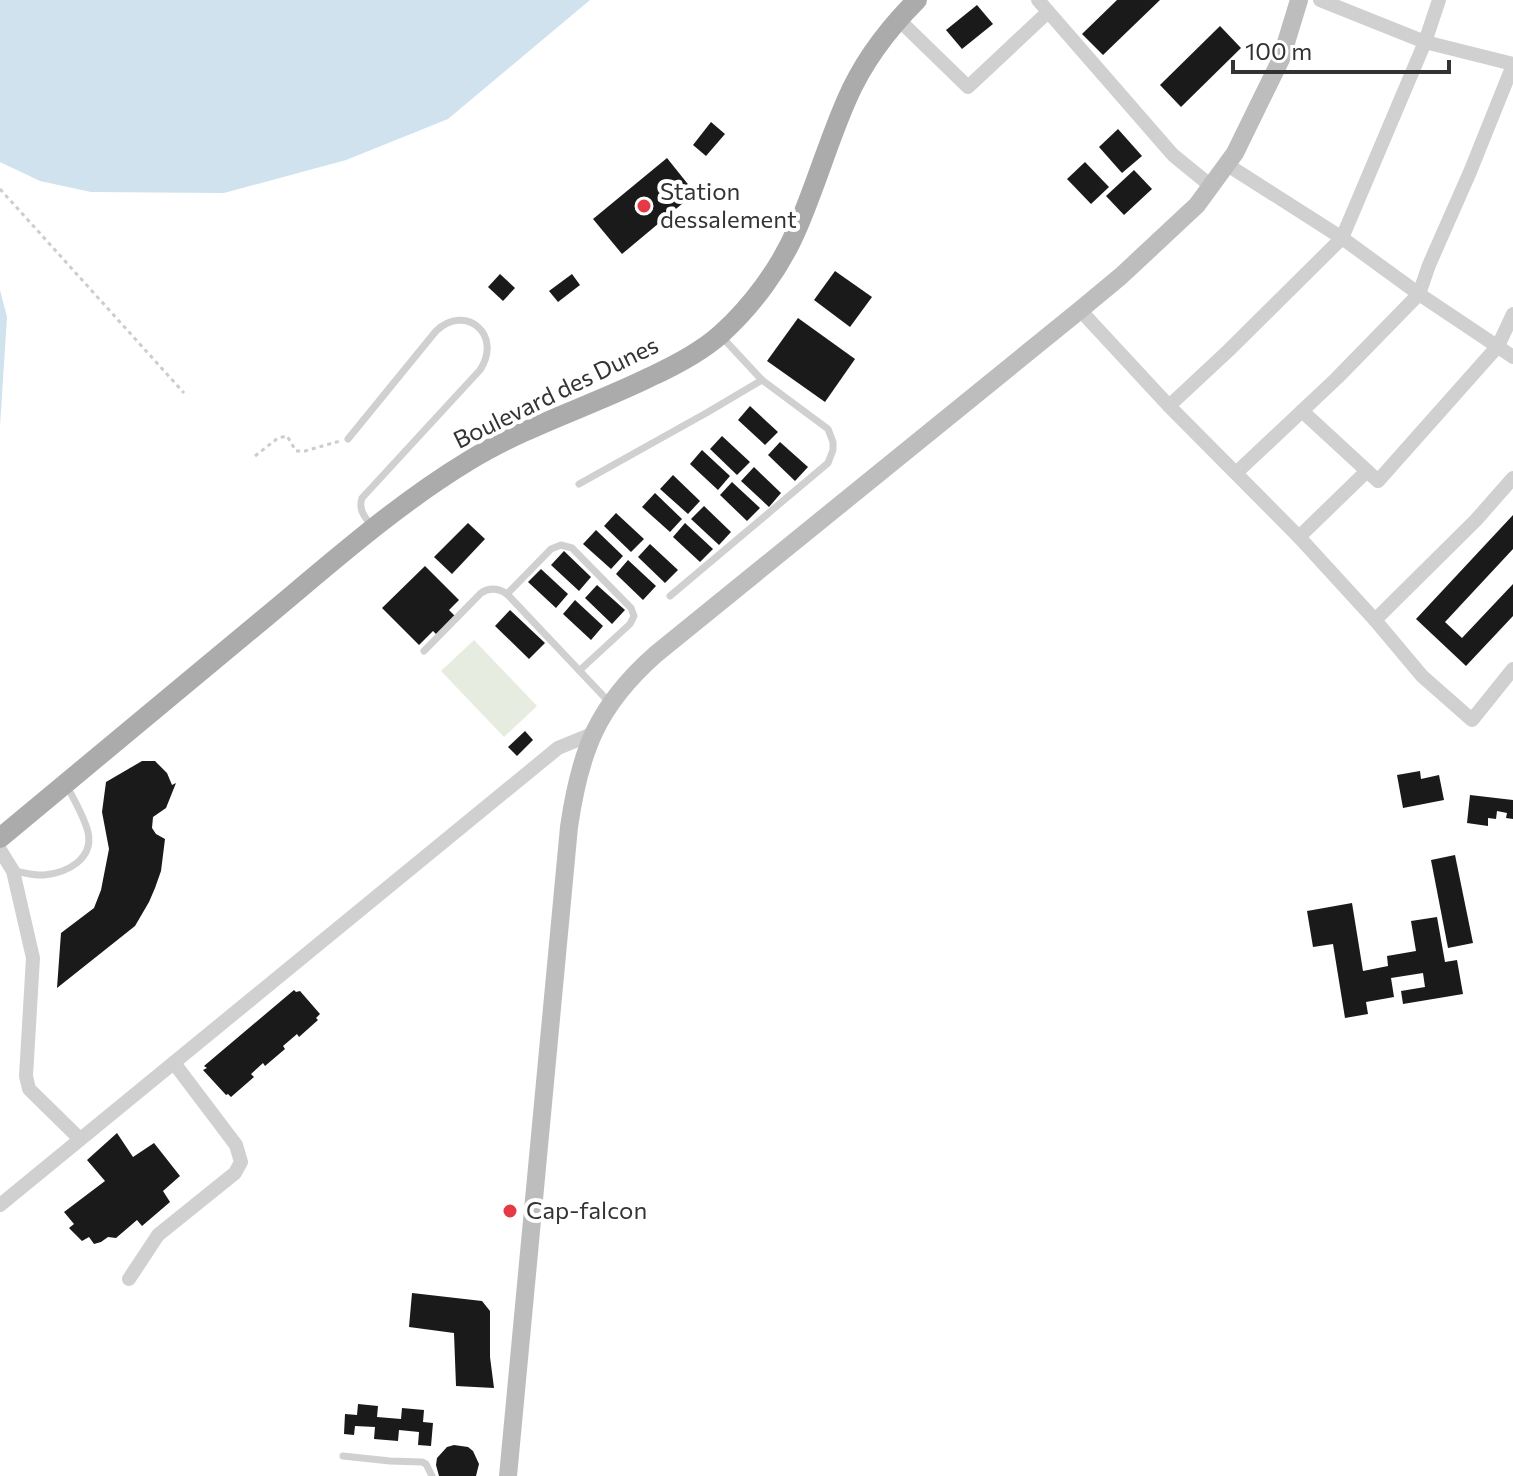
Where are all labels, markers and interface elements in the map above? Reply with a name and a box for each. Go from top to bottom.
scale bar [1233,24,1449,74]
text: 100 m [1245,36,1312,65]
place label: Station dessalement [660,176,797,233]
marker: Station dessalement [635,197,653,215]
street label: Boulevard des Dunes [448,329,663,454]
place label: Cap-falcon [526,1195,647,1224]
marker: Cap-falcon [501,1202,519,1220]

